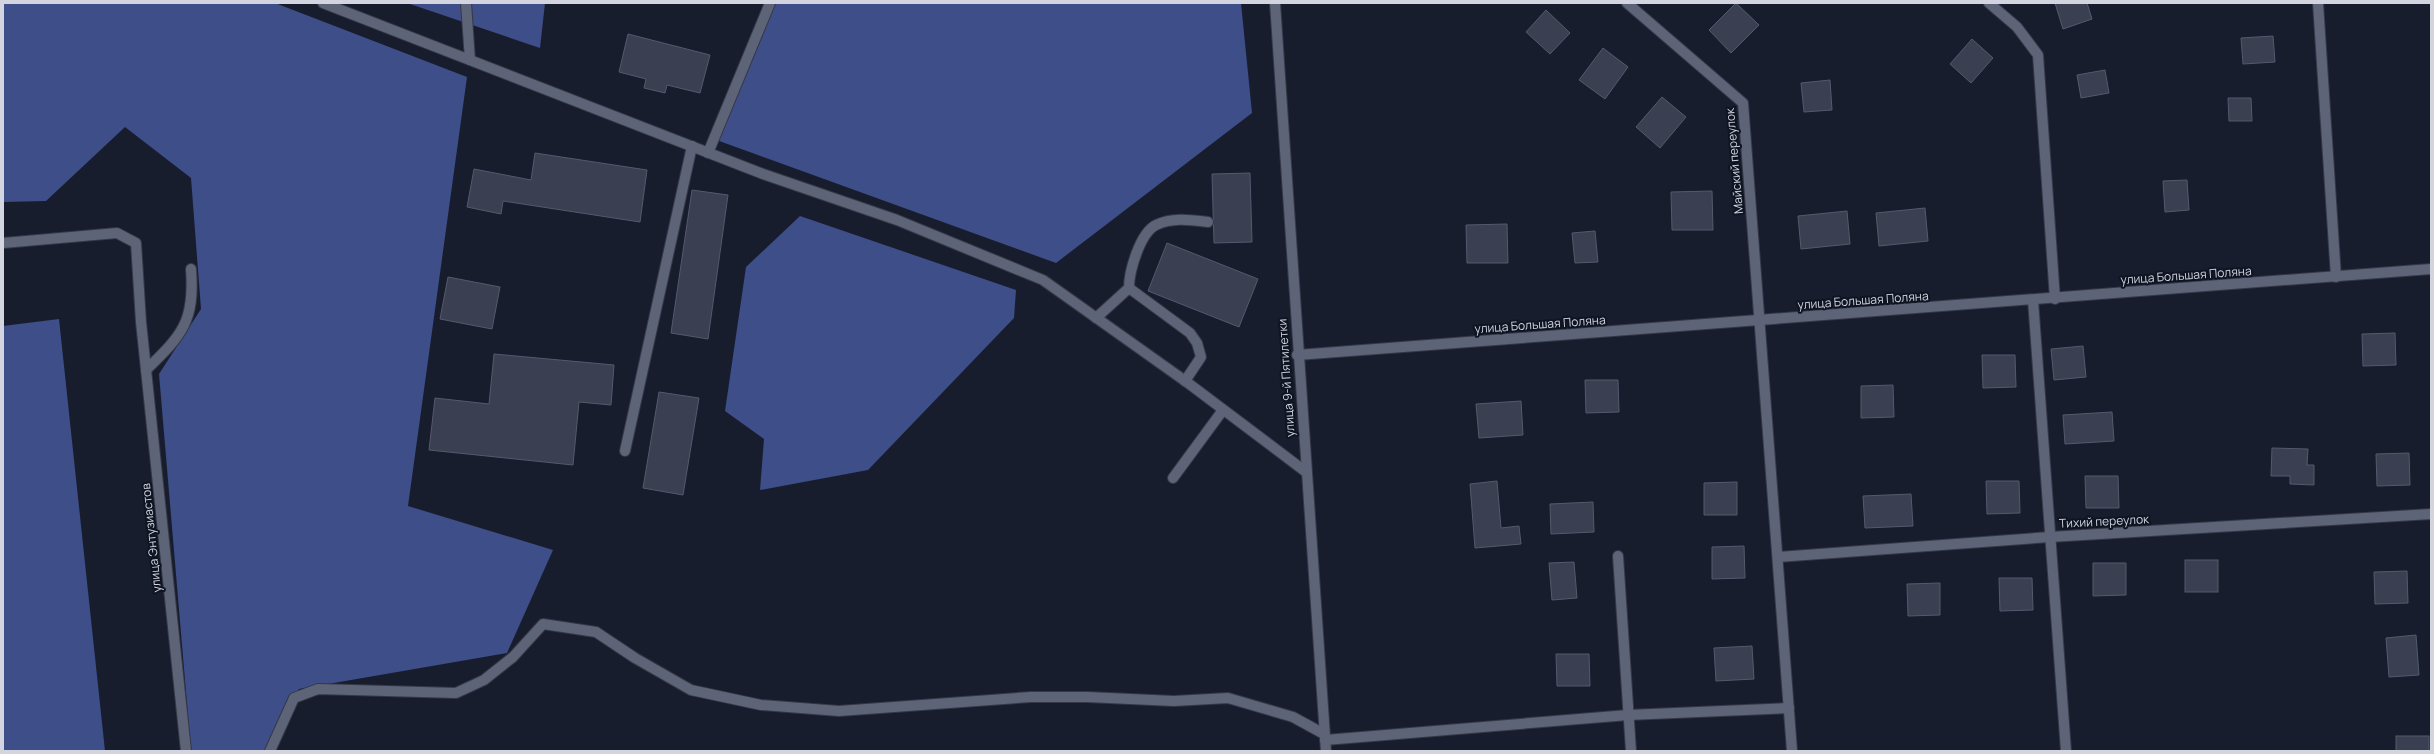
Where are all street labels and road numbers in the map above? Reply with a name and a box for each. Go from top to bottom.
street label: Майский переулок [1721,106,1747,215]
street label: улица Большая Поляна [2120,262,2252,288]
street label: улица Большая Поляна [1797,287,1929,313]
street label: улица Большая Поляна [1474,311,1606,337]
street label: улица 9-й Пятилетки [1273,318,1299,438]
street label: улица Энтузиастов [137,482,165,593]
street label: Тихий переулок [2058,510,2151,532]

